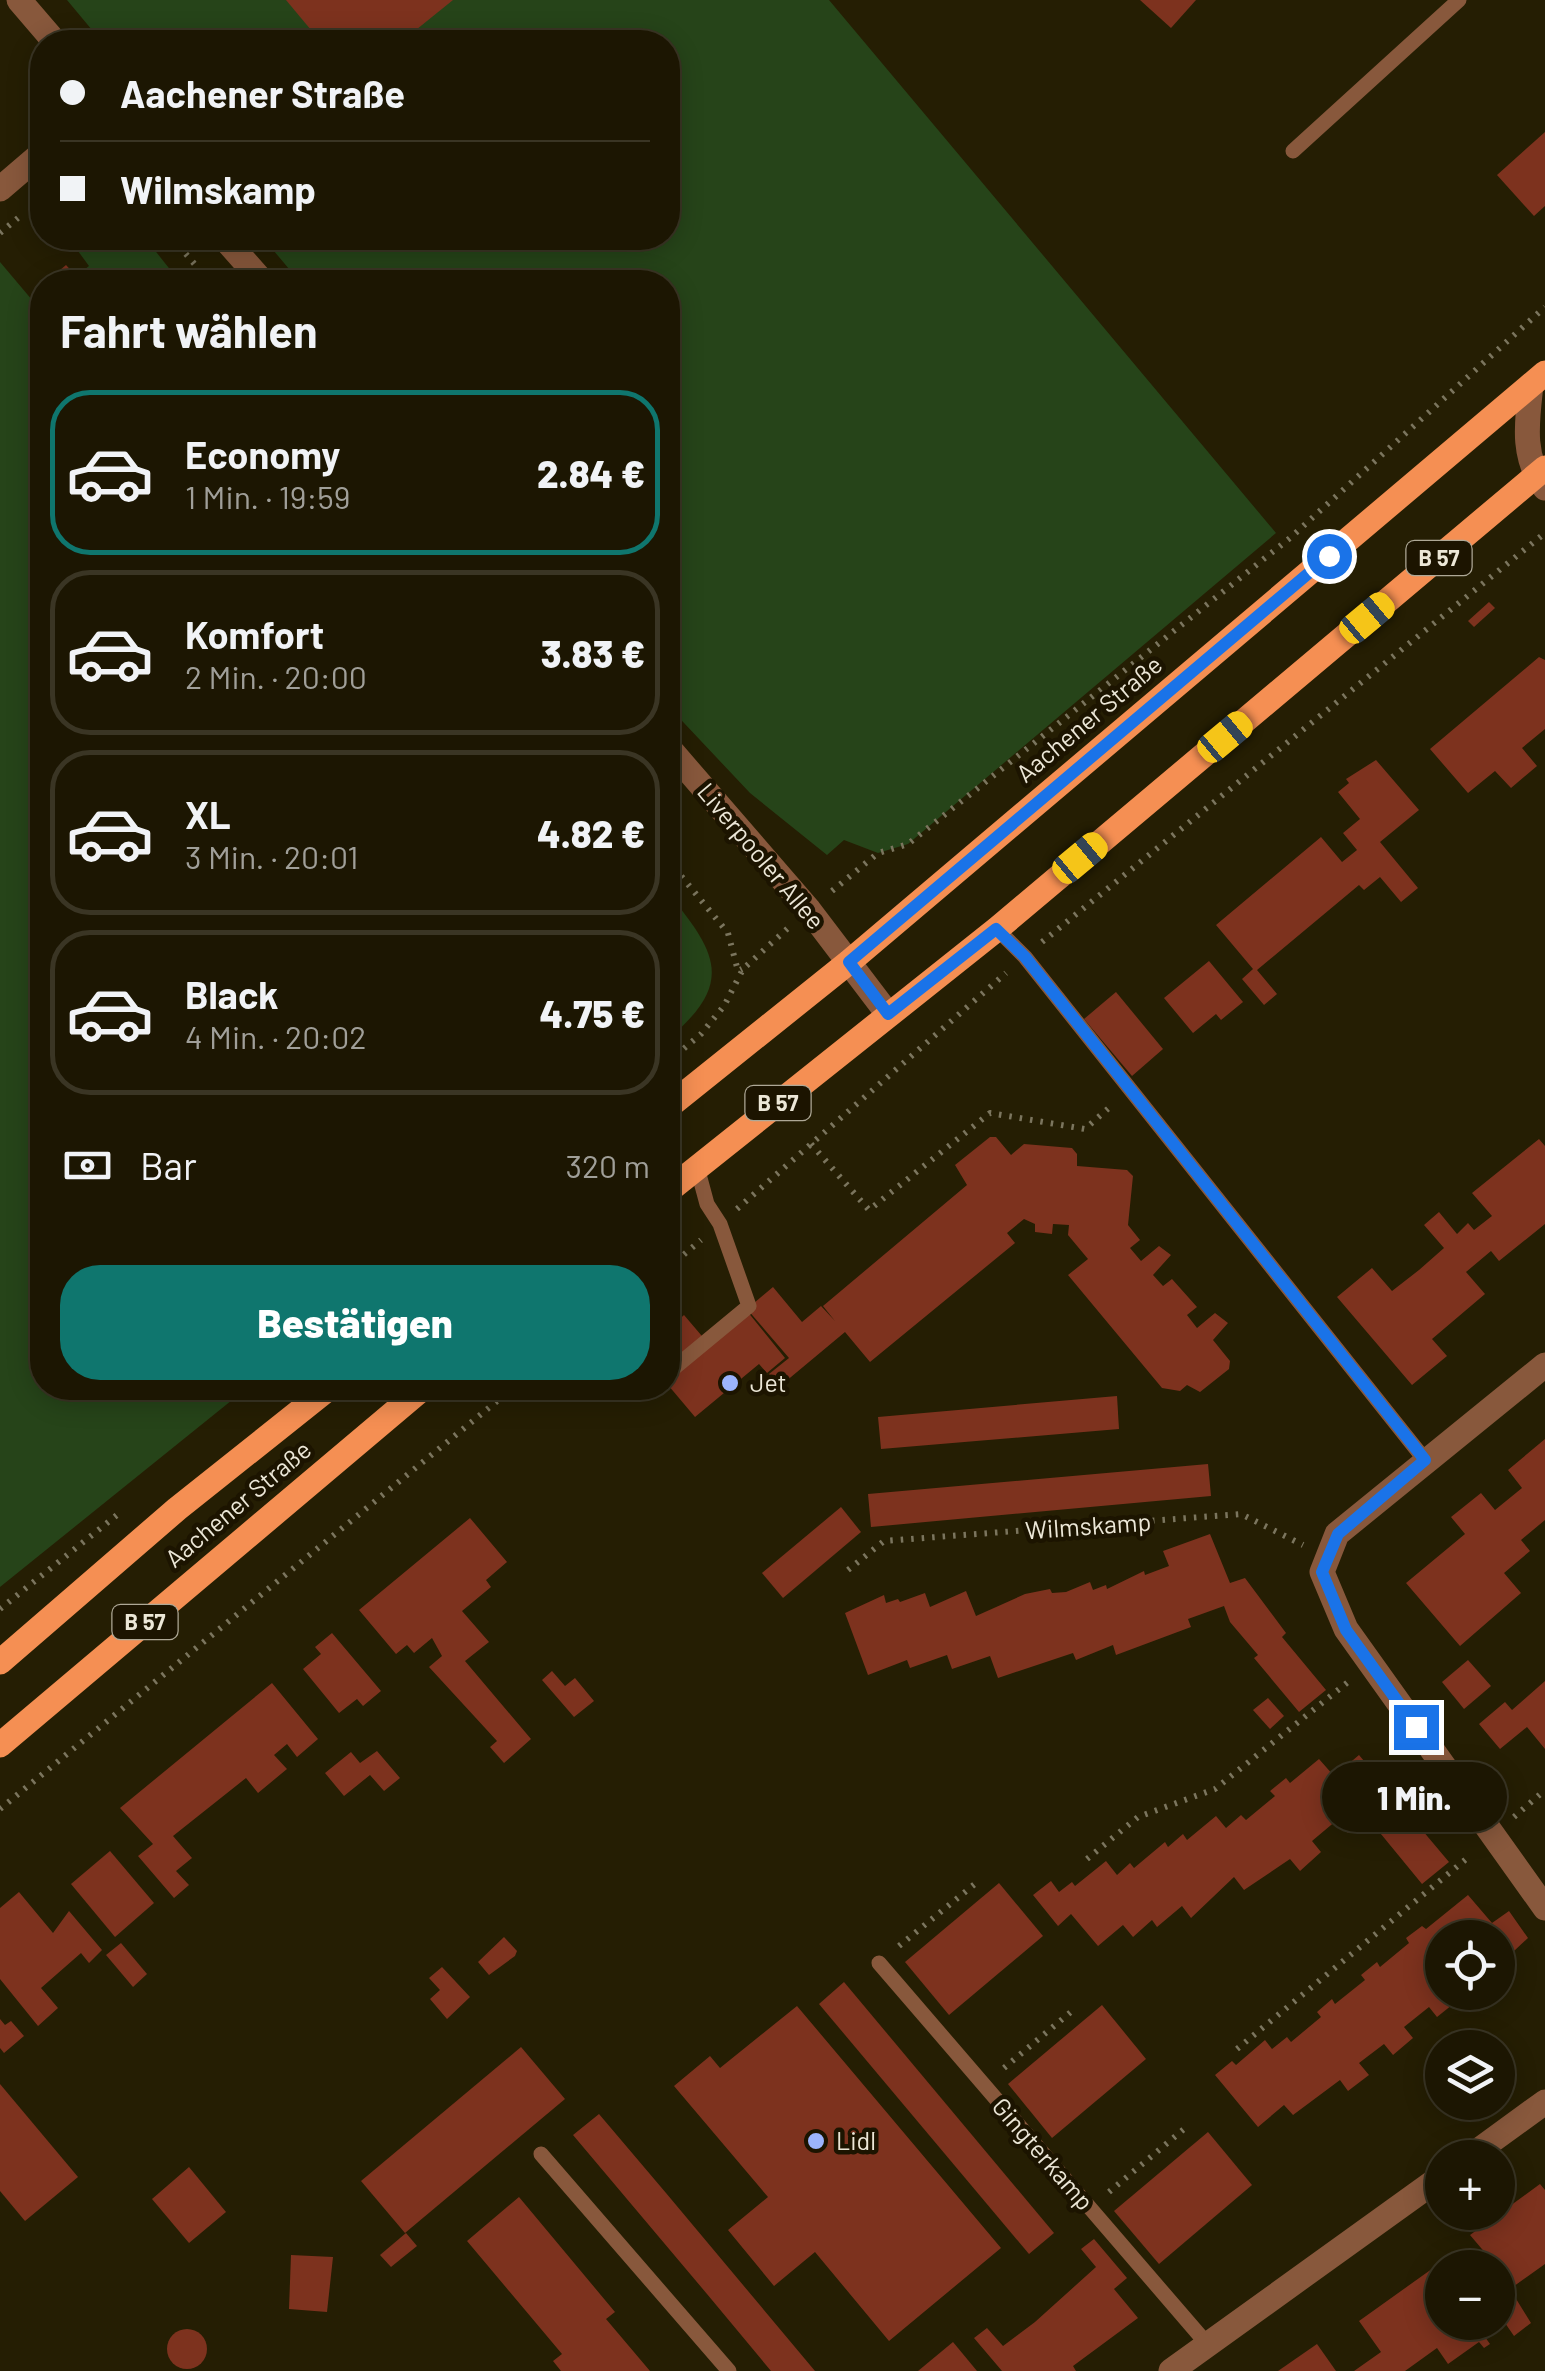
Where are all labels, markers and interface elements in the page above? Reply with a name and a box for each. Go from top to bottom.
text: Aachener Straße [120,70,405,116]
text: Wilmskamp [120,166,316,212]
text: Fahrt wählen [60,303,318,357]
icon: car [65,428,155,518]
text: Economy [185,431,340,477]
text: 2.84 € [537,450,645,496]
text: 1 Min. · 19:59 [185,477,350,515]
route start [1307,534,1352,579]
road number: B 57 [1406,541,1472,575]
car [1334,587,1400,649]
icon: car [65,608,155,698]
text: Komfort [185,611,324,657]
text: 3.83 € [541,630,645,676]
street label: Aachener Straße [1009,649,1167,788]
text: 2 Min. · 20:00 [185,657,367,695]
car [1192,706,1258,768]
street label: Liverpooler Allee [692,776,832,935]
icon: car [65,788,155,878]
text: XL [185,791,231,837]
text: 4.82 € [537,810,645,856]
car [1047,827,1113,889]
text: 3 Min. · 20:01 [185,837,358,875]
icon: car [65,968,155,1058]
text: Black [185,971,279,1017]
text: 4.75 € [540,990,645,1036]
text: 4 Min. · 20:02 [185,1017,366,1055]
road number: B 57 [746,1086,810,1120]
icon: cash [60,1138,115,1193]
text: Bar [140,1142,197,1188]
text: 320 m [565,1146,650,1184]
button: Bestätigen [60,1265,650,1380]
place label: Jet [750,1367,787,1397]
marker: Jet [719,1372,741,1394]
street label: Aachener Straße [158,1434,316,1573]
street label: Wilmskamp [1024,1506,1152,1544]
road number: B 57 [112,1605,178,1639]
route end [1394,1705,1439,1750]
callout: 1 Min. [1324,1762,1508,1832]
text: 1 Min. [1377,1778,1452,1816]
map controls [1425,1920,1515,2340]
button: locate [1425,1920,1515,2010]
button: layers [1425,2030,1515,2120]
street label: Gingterkamp [987,2091,1101,2216]
place label: Lidl [836,2125,876,2155]
marker: Lidl [805,2130,827,2152]
button: + [1425,2140,1515,2230]
button: − [1425,2250,1515,2340]

